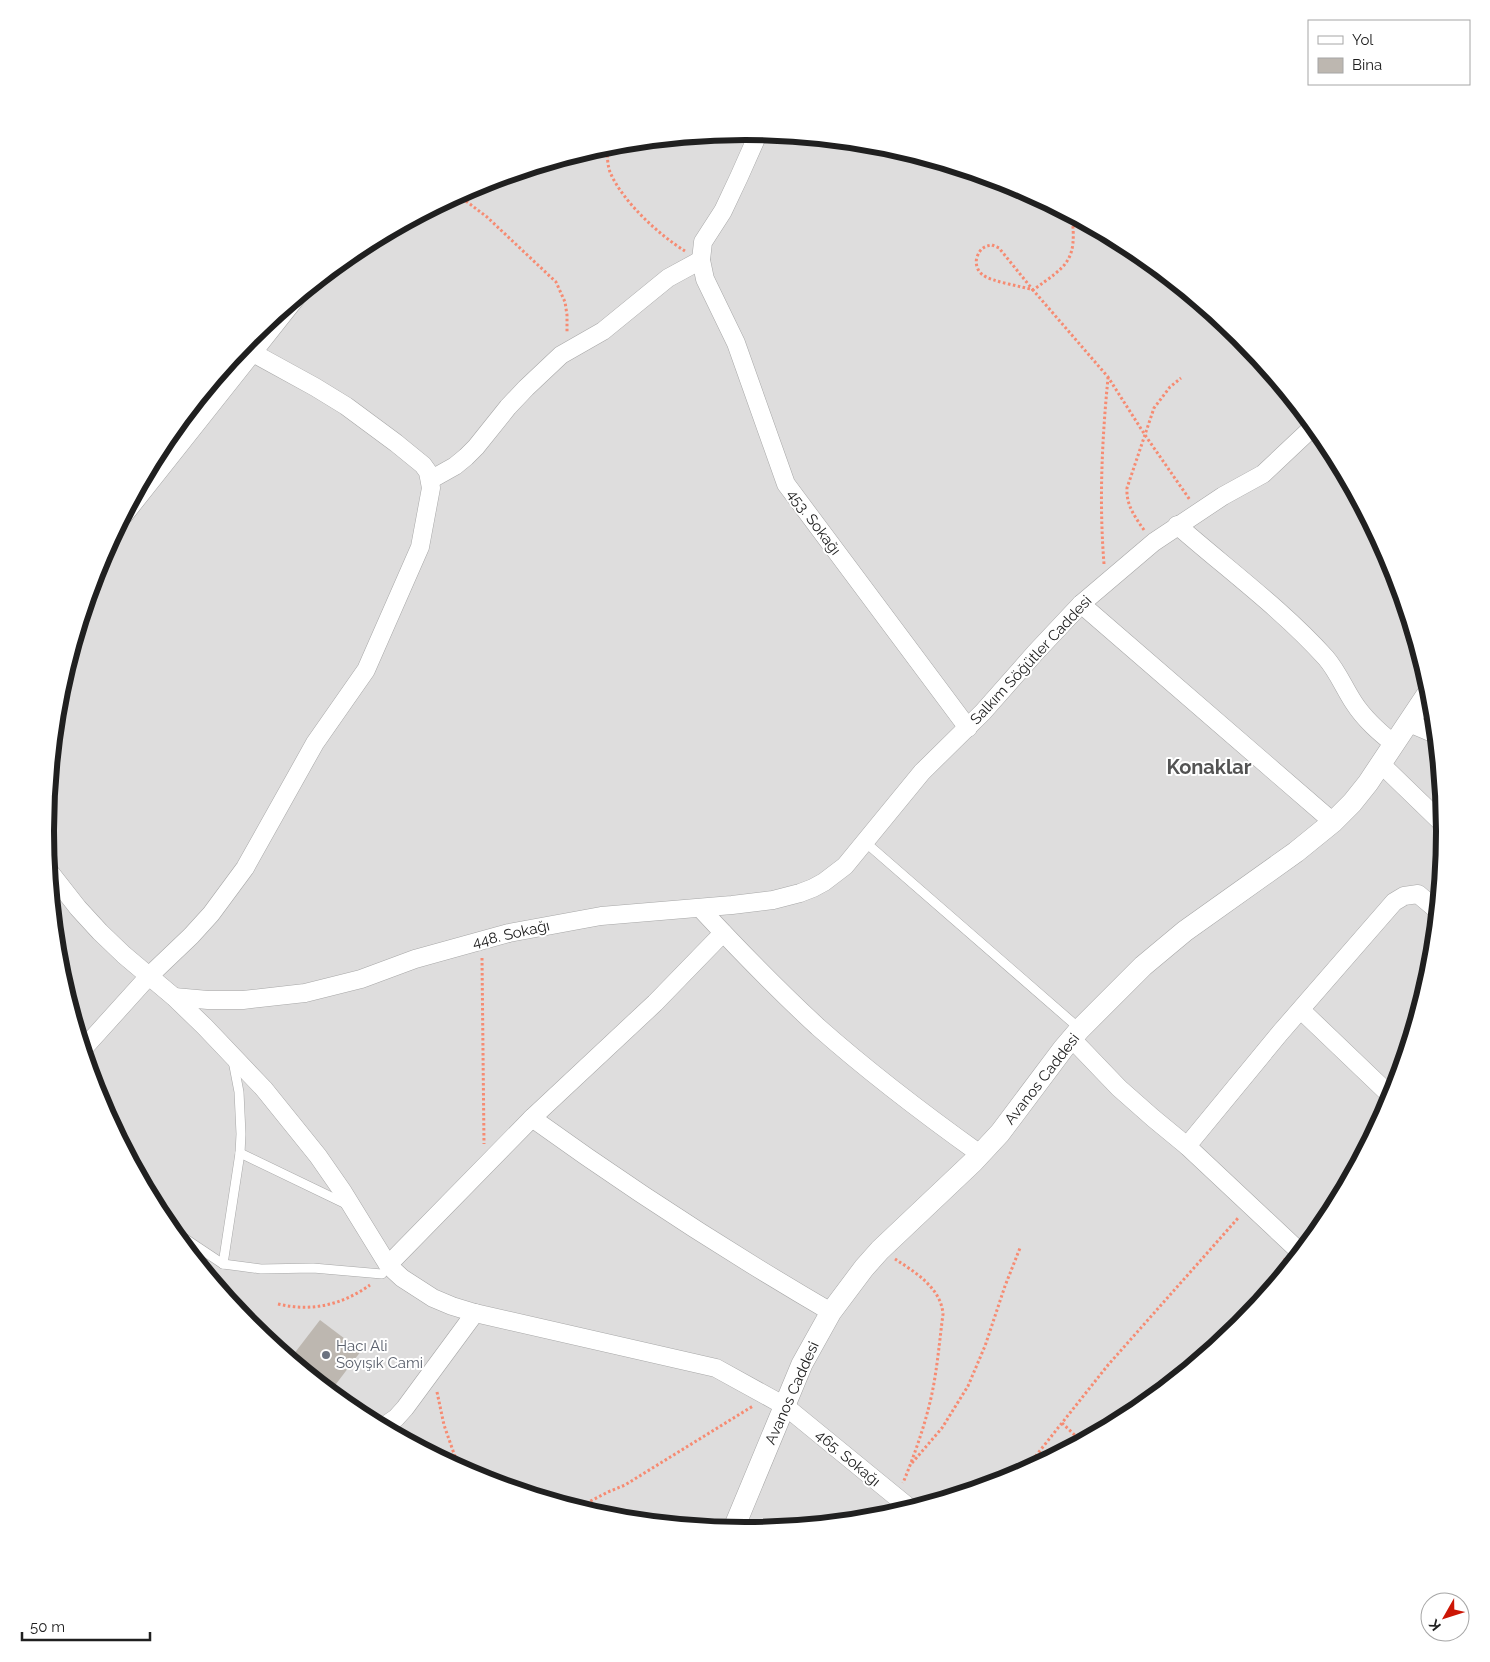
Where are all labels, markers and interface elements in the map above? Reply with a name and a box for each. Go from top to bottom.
legend [1308,20,1470,85]
text: Yol [1352,31,1374,49]
text: Bina [1352,56,1382,74]
street label: 453. Sokağı [783,486,845,558]
street label: Salkım Söğütler Caddesi [967,592,1095,728]
district label: Konaklar [1166,755,1252,779]
street label: 448. Sokağı [471,916,551,952]
street label: Avanos Caddesi [1001,1030,1083,1128]
place label: Hacı Ali Soyışık Cami [336,1337,423,1372]
street label: Avanos Caddesi [761,1339,823,1447]
marker: Hacı Ali Soyışık Cami [320,1349,332,1361]
street label: 465. Sokağı [812,1426,884,1490]
north arrow [1420,1592,1470,1642]
scale bar [22,1610,150,1642]
text: K [1425,1616,1444,1634]
text: 50 m [30,1618,65,1636]

